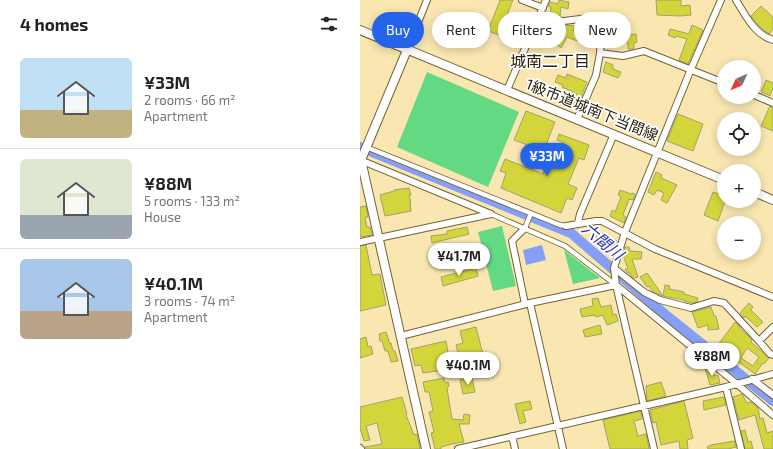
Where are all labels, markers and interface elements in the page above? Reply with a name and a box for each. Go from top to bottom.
chip: Buy [372,12,424,48]
chip: Rent [432,12,490,48]
chip: Filters [498,12,566,48]
chip: New [574,12,631,48]
icon: filters [318,13,340,35]
text: 4 homes [20,14,88,34]
district label: 城南二丁目 [510,51,590,70]
north arrow [717,60,761,104]
map controls [717,60,761,260]
text: ¥33M [144,72,190,92]
icon: home [52,74,100,122]
street label: 1級市道城南下当間線 [524,74,661,144]
text: 2 rooms · 66 m² [144,92,235,108]
text: Apartment [144,108,208,124]
button: locate [717,112,761,156]
pin: ¥33M [523,143,571,177]
text: ¥33M [529,148,565,164]
button: + [717,164,761,208]
text: ¥88M [144,173,192,193]
icon: home [52,175,100,223]
text: 5 rooms · 133 m² [144,193,240,209]
text: House [144,209,181,225]
button: − [717,216,761,260]
water label: 六間川 [579,218,629,265]
pin: ¥41.7M [426,243,492,277]
text: ¥41.7M [437,248,481,264]
text: ¥40.1M [144,273,203,293]
icon: home [52,275,100,323]
text: 3 rooms · 74 m² [144,293,235,309]
text: Apartment [144,309,208,325]
pin: ¥88M [688,343,736,377]
text: ¥88M [694,348,730,364]
pin: ¥40.1M [435,352,501,386]
text: ¥40.1M [445,357,491,373]

